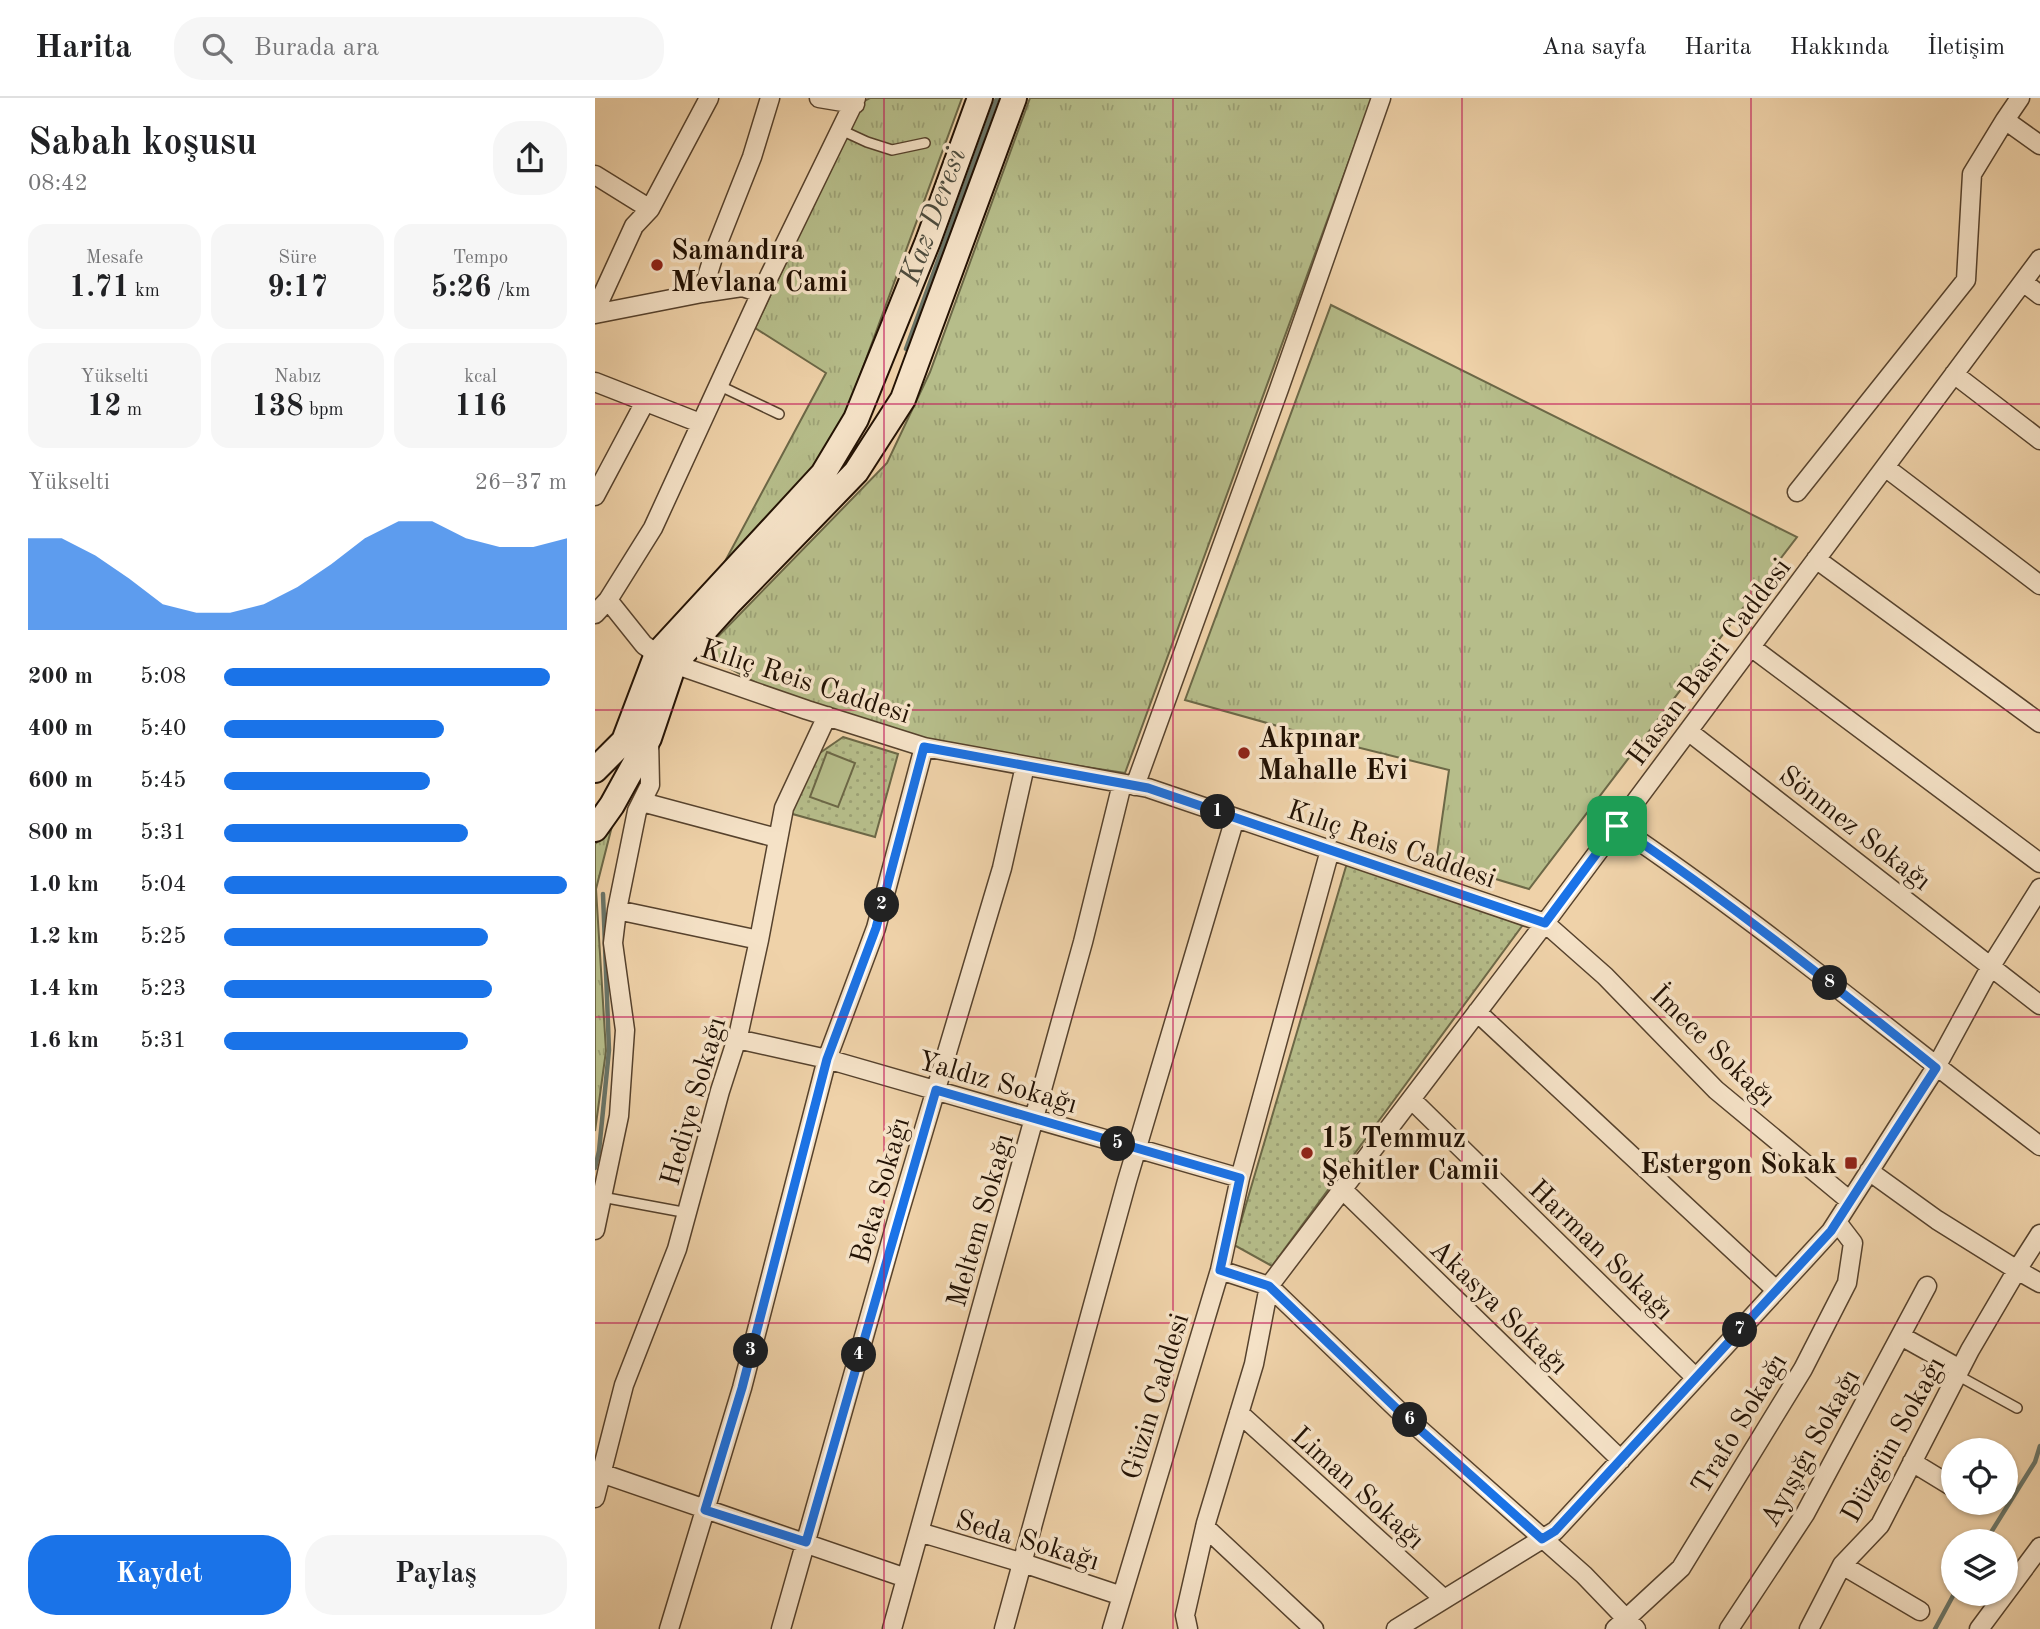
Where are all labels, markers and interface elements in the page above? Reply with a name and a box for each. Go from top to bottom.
search box [174,17,664,80]
icon: search [198,29,236,67]
text: Harita [35,32,132,65]
text: Burada ara [254,35,379,61]
text: Ana sayfa [1542,36,1646,60]
text: Harita [1684,36,1752,60]
text: Hakkında [1790,36,1889,60]
text: İletişim [1927,36,2005,60]
button: share [493,121,567,195]
text: Sabah koşusu [28,125,257,163]
water label: Kaz Deresi [895,144,972,290]
text: 08:42 [28,172,88,195]
place label: Samandıra Mevlana Cami [671,238,848,298]
text: Mesafe [86,249,143,268]
text: Süre [278,249,317,268]
text: Tempo [453,249,508,268]
marker: Samandıra Mevlana Cami [649,257,665,273]
text: 1.71 [69,273,130,303]
text: 9:17 [267,273,328,303]
text: 5:26 [431,273,491,303]
text: km [130,282,160,301]
text: /km [491,282,530,301]
text: Yükselti [81,368,148,387]
text: Nabız [274,368,321,387]
text: kcal [464,368,497,387]
text: 12 [87,392,122,422]
text: 138 [251,392,304,422]
text: 116 [454,392,507,422]
text: m [122,401,142,420]
text: bpm [304,401,344,420]
text: Yükselti [28,471,110,494]
text: 26–37 m [475,471,567,494]
street label: Hasan Basri Caddesi [1624,554,1797,772]
street label: Kılıç Reis Caddesi [697,636,913,730]
text: 200 m [28,665,93,688]
text: 5:08 [140,665,186,688]
text: 400 m [28,717,93,740]
text: 5:40 [140,717,186,740]
place label: Akpınar Mahalle Evi [1258,726,1408,786]
marker: Akpınar Mahalle Evi [1236,745,1252,761]
street label: Sönmez Sokağı [1773,762,1935,897]
text: 600 m [28,769,93,792]
text: 5:45 [140,769,186,792]
pin: 1 [1201,794,1235,830]
pin [1587,796,1647,856]
street label: Kılıç Reis Caddesi [1283,797,1499,895]
text: 1 [1212,802,1223,821]
icon: arrive [1598,807,1636,845]
text: 800 m [28,821,93,844]
text: 5:31 [140,821,186,844]
text: 1.0 km [28,873,99,896]
text: 5:04 [140,873,186,896]
pin: 2 [865,888,899,922]
text: 2 [876,895,887,914]
text: 1.2 km [28,925,99,948]
text: 5:25 [140,925,186,948]
pin: 8 [1813,966,1847,1001]
text: 8 [1824,973,1835,992]
text: 1.4 km [28,977,99,1000]
text: 5:23 [140,977,186,1000]
street label: İmece Sokağı [1644,978,1782,1113]
street label: Hediye Sokağı [657,1014,732,1189]
text: 1.6 km [28,1029,99,1052]
text: 5:31 [140,1029,186,1052]
street label: Yaldız Sokağı [914,1048,1080,1120]
street label: Beka Sokağı [848,1115,916,1267]
pin: 5 [1100,1126,1135,1162]
place label: 15 Temmuz Şehitler Camii [1321,1126,1499,1186]
street label: Meltem Sokağı [944,1131,1020,1311]
text: 5 [1112,1134,1123,1153]
marker: 15 Temmuz Şehitler Camii [1299,1145,1315,1161]
place label: Estergon Sokak [1640,1152,1837,1180]
marker: Estergon Sokak [1843,1155,1859,1171]
street label: Harman Sokağı [1522,1176,1678,1327]
street label: Akasya Sokağı [1423,1236,1572,1381]
street label: Güzin Caddesi [1118,1310,1195,1483]
pin: 7 [1723,1312,1757,1348]
text: 7 [1734,1320,1745,1339]
pin: 3 [733,1334,769,1368]
pin: 4 [841,1338,877,1372]
text: 3 [745,1341,756,1360]
text: 4 [853,1345,864,1364]
street label: Trafo Sokağı [1688,1349,1793,1500]
street label: Düzgün Sokağı [1838,1353,1952,1528]
street label: Ayışığı Sokağı [1757,1365,1866,1532]
pin: 6 [1393,1402,1427,1438]
text: 6 [1404,1410,1415,1429]
street label: Liman Sokağı [1285,1423,1429,1556]
map controls [1941,1438,2018,1606]
button: locate [1941,1438,2018,1515]
street label: Seda Sokağı [952,1507,1102,1577]
button: layers [1941,1529,2018,1606]
button: Kaydet [28,1535,291,1615]
button: Paylaş [305,1535,567,1615]

